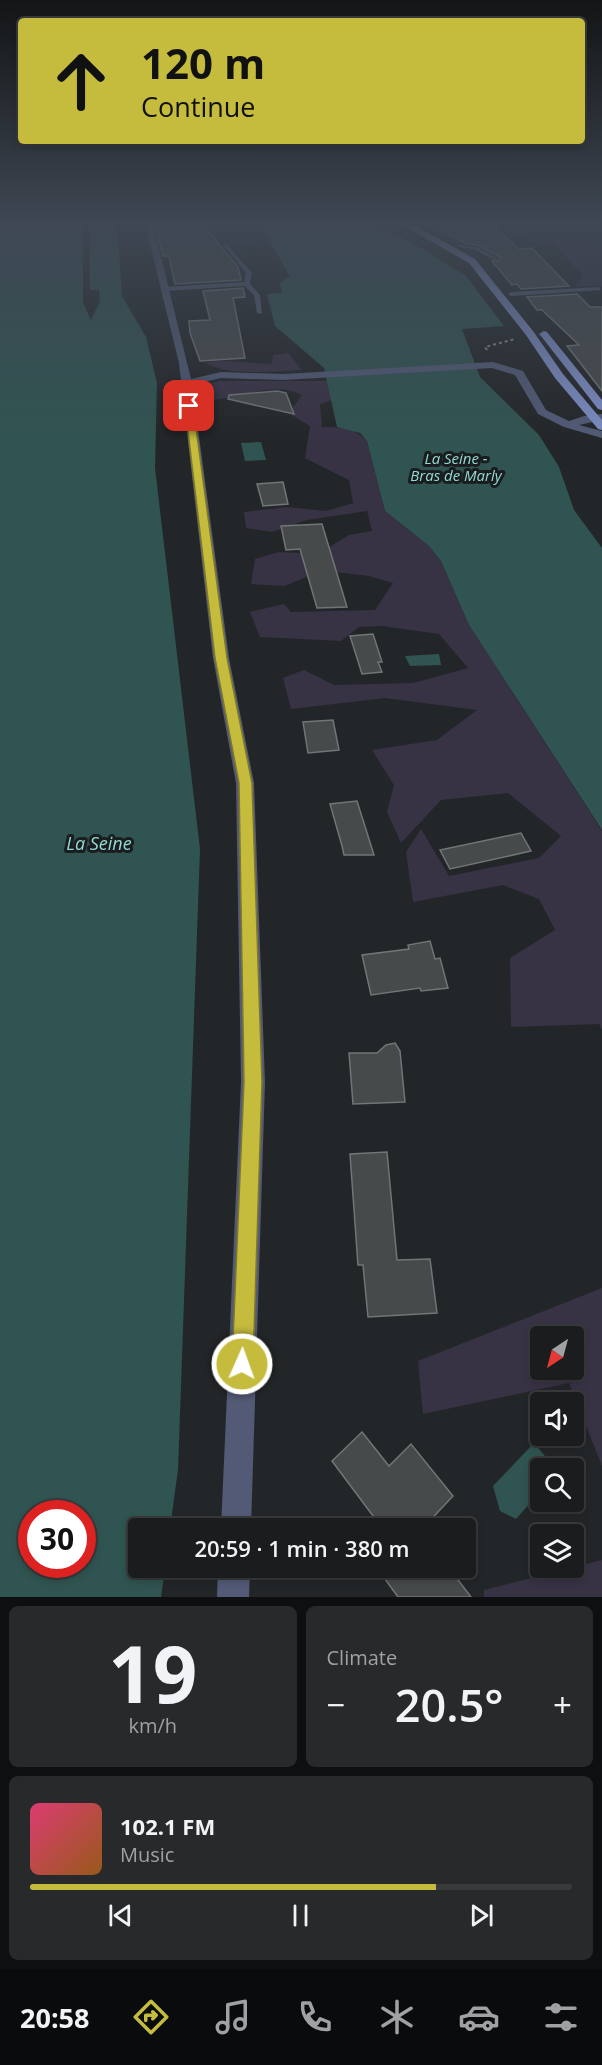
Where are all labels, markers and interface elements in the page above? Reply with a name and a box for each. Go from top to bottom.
text: 120 m [141,34,265,91]
icon: ahead [42,42,120,120]
text: Continue [141,88,256,125]
pin [163,380,214,431]
icon: arrive [172,389,205,422]
water label: La Seine - Bras de Marly [410,448,503,485]
water label: La Seine [66,831,132,855]
north arrow [530,1326,584,1380]
map controls [530,1326,584,1578]
position arrow [210,1332,274,1396]
button: sound [530,1392,584,1446]
button: search [530,1458,584,1512]
speed limit sign: 30 [18,1500,96,1578]
button: layers [530,1524,584,1578]
text: 20:59 · 1 min · 380 m [194,1533,410,1563]
text: 19 [108,1620,197,1726]
text: Climate [327,1644,397,1671]
text: 20.5° [395,1674,504,1735]
text: − [327,1682,345,1727]
text: + [553,1682,572,1727]
text: km/h [128,1712,177,1739]
text: 102.1 FM [120,1811,215,1841]
text: Music [120,1841,174,1868]
icon: previous [104,1899,137,1932]
icon: pause [284,1899,317,1932]
icon: next [465,1899,498,1932]
icon: directions [130,1996,172,2038]
icon: music [212,1996,254,2038]
icon: phone [294,1996,336,2038]
icon: climate [376,1996,418,2038]
icon: car [458,1996,500,2038]
icon: filters [540,1996,582,2038]
text: 20:58 [20,1999,89,2036]

